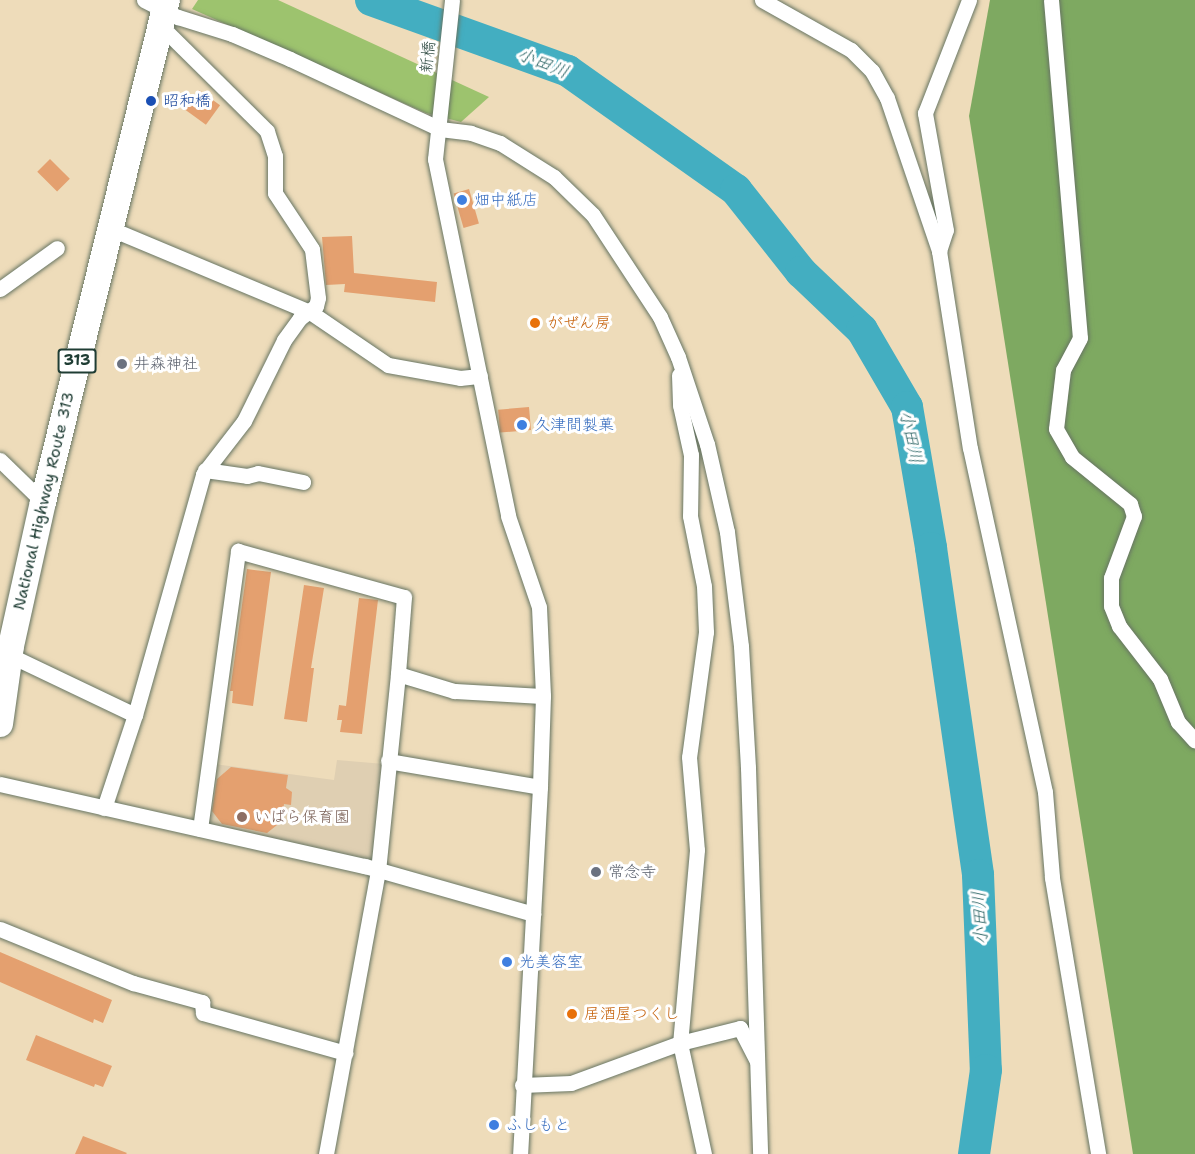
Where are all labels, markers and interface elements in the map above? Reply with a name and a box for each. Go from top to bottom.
street label: 新橋 [417,40,439,74]
water label: 小田川 [514,43,572,83]
place label: 昭和橋 [163,91,211,111]
marker: 昭和橋 [144,94,158,108]
place label: 畑中紙店 [474,190,538,210]
marker: 畑中紙店 [455,193,469,207]
place label: がぜん房 [547,313,611,333]
marker: がぜん房 [528,316,542,330]
road number: 313 [58,349,97,373]
place label: 井森神社 [134,354,198,374]
marker: 井森神社 [115,357,129,371]
street label: National Highway Route 313 [10,390,78,612]
water label: 小田川 [895,408,927,466]
place label: 久津間製菓 [534,415,614,435]
marker: 久津間製菓 [515,418,529,432]
place label: いばら保育園 [254,807,350,827]
marker: いばら保育園 [235,810,249,824]
place label: 常念寺 [608,862,656,882]
marker: 常念寺 [589,865,603,879]
water label: 小田川 [968,890,992,946]
place label: 光美容室 [519,952,583,972]
marker: 光美容室 [500,955,514,969]
place label: 居酒屋つくし [584,1004,680,1024]
marker: 居酒屋つくし [565,1007,579,1021]
place label: ふしもと [506,1115,570,1135]
marker: ふしもと [487,1118,501,1132]

